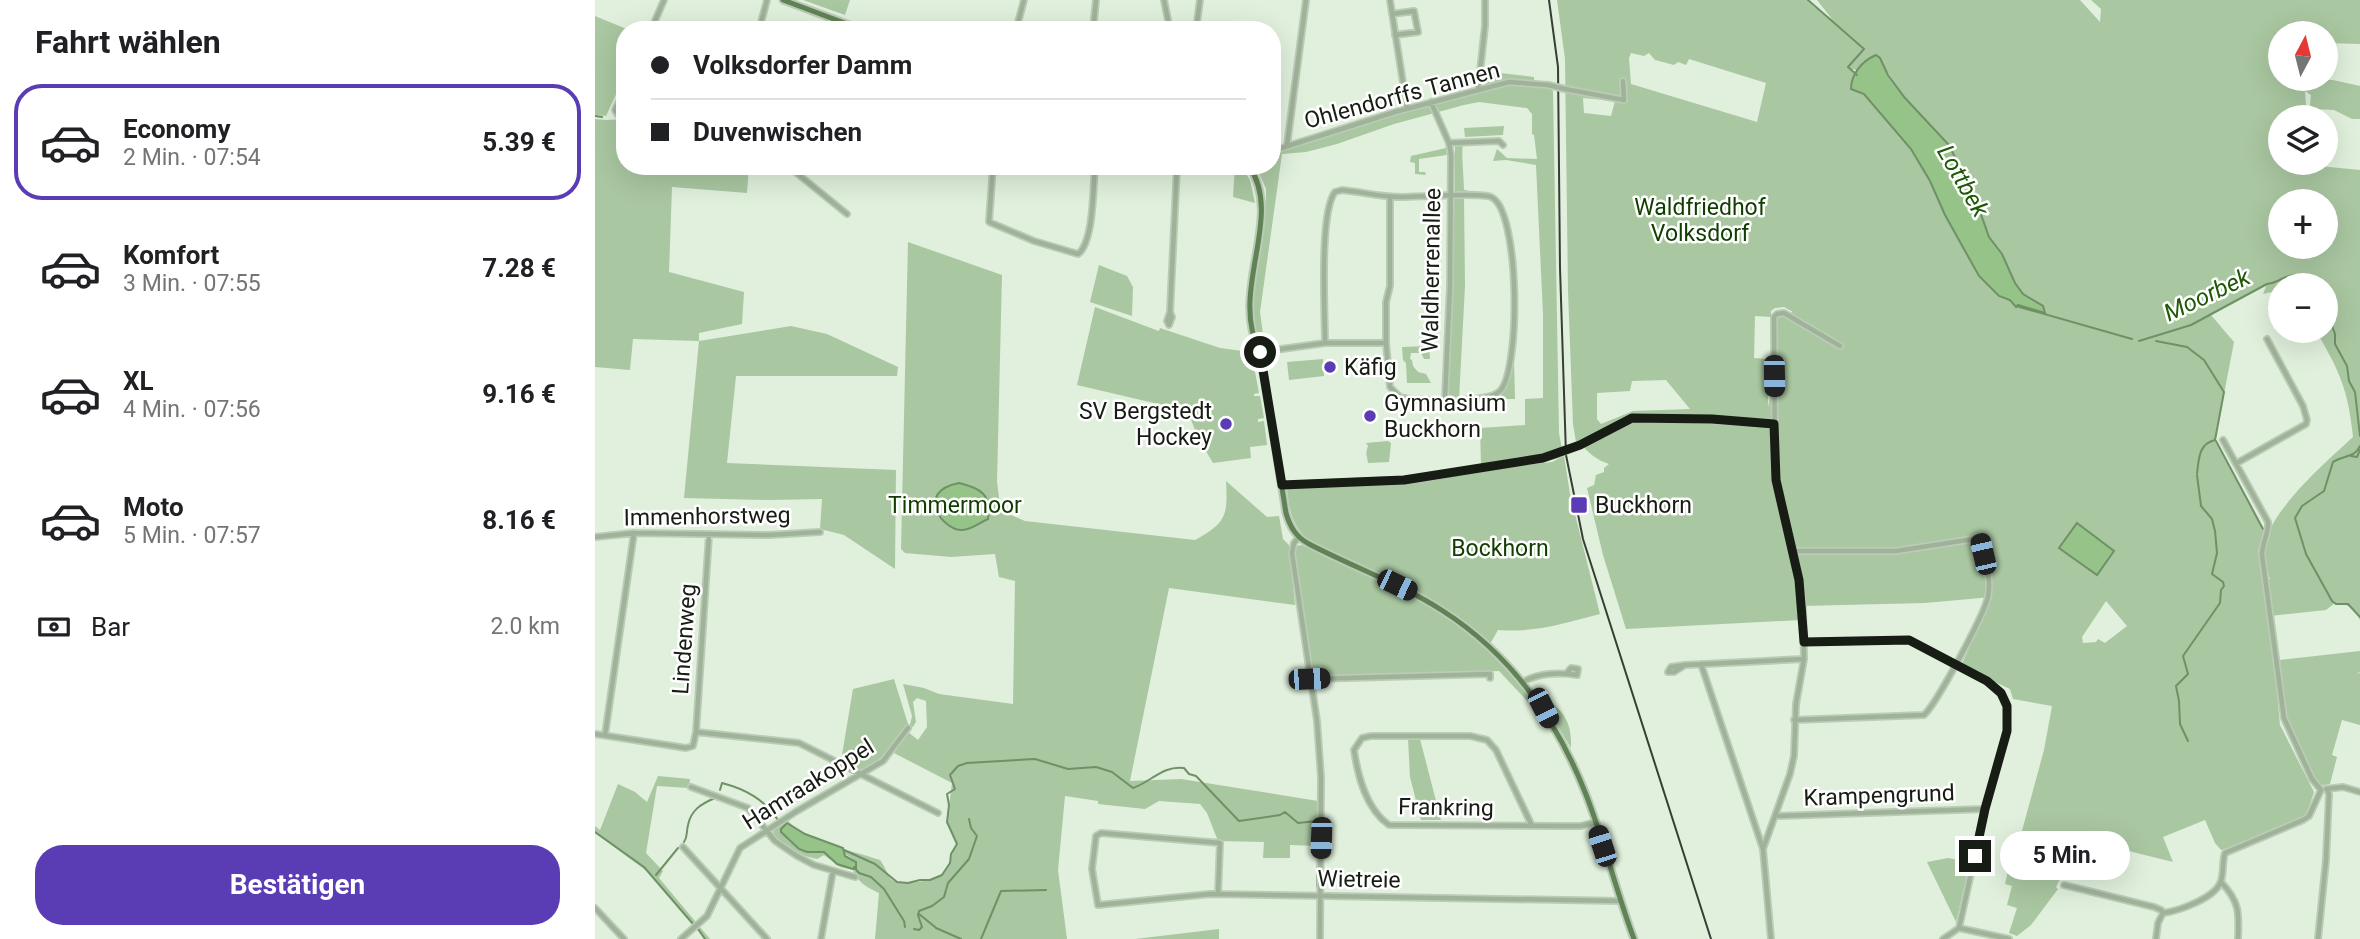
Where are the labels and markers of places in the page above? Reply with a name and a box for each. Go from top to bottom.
place label: Käfig [1344,354,1397,381]
marker: Käfig [1322,359,1338,375]
place label: Gymnasium Buckhorn [1384,390,1506,443]
place label: SV Bergstedt Hockey [1079,398,1212,451]
marker: Gymnasium Buckhorn [1362,408,1378,424]
marker: SV Bergstedt Hockey [1218,416,1234,432]
place label: Buckhorn [1595,492,1692,519]
marker: Buckhorn [1569,495,1589,515]

